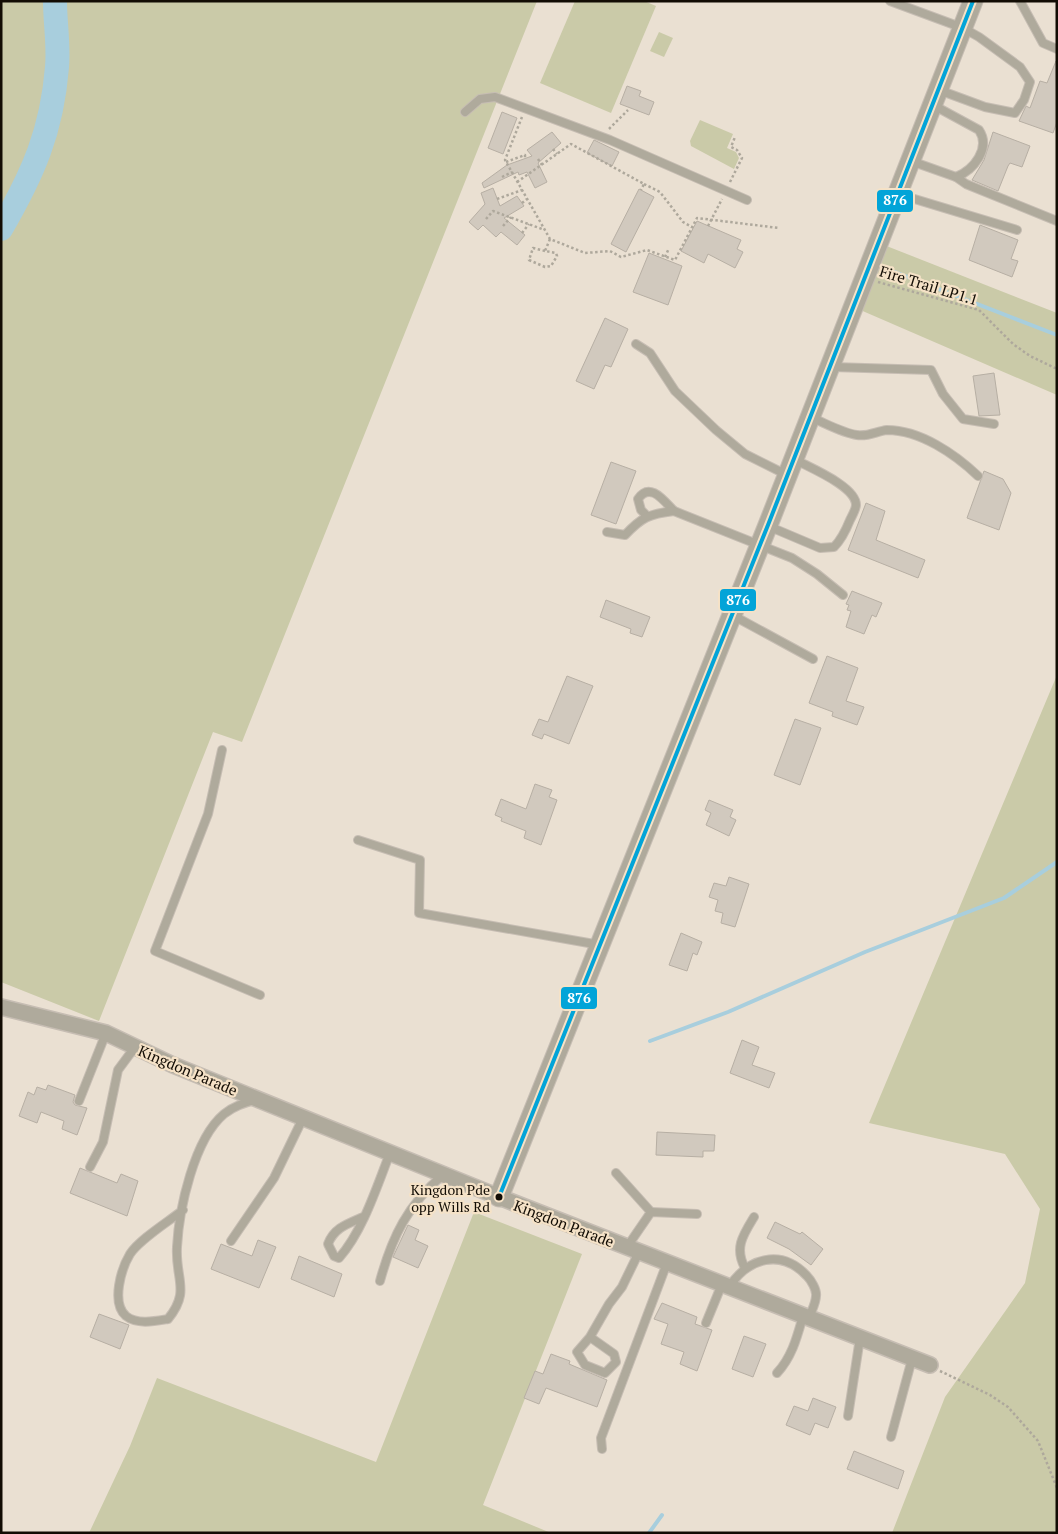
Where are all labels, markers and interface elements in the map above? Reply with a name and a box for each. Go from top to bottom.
line badge: 876 [876,189,914,213]
text: 876 [883,190,907,209]
street label: Fire Trail LP1.1 [877,261,981,309]
line badge: 876 [719,588,757,612]
text: 876 [726,590,750,609]
line badge: 876 [560,986,598,1010]
text: 876 [567,988,591,1007]
street label: Kingdon Parade [135,1040,241,1100]
place label: Kingdon Pde opp Wills Rd [411,1180,490,1216]
marker: Kingdon Pde opp Wills Rd [494,1192,504,1202]
street label: Kingdon Parade [511,1195,617,1251]

